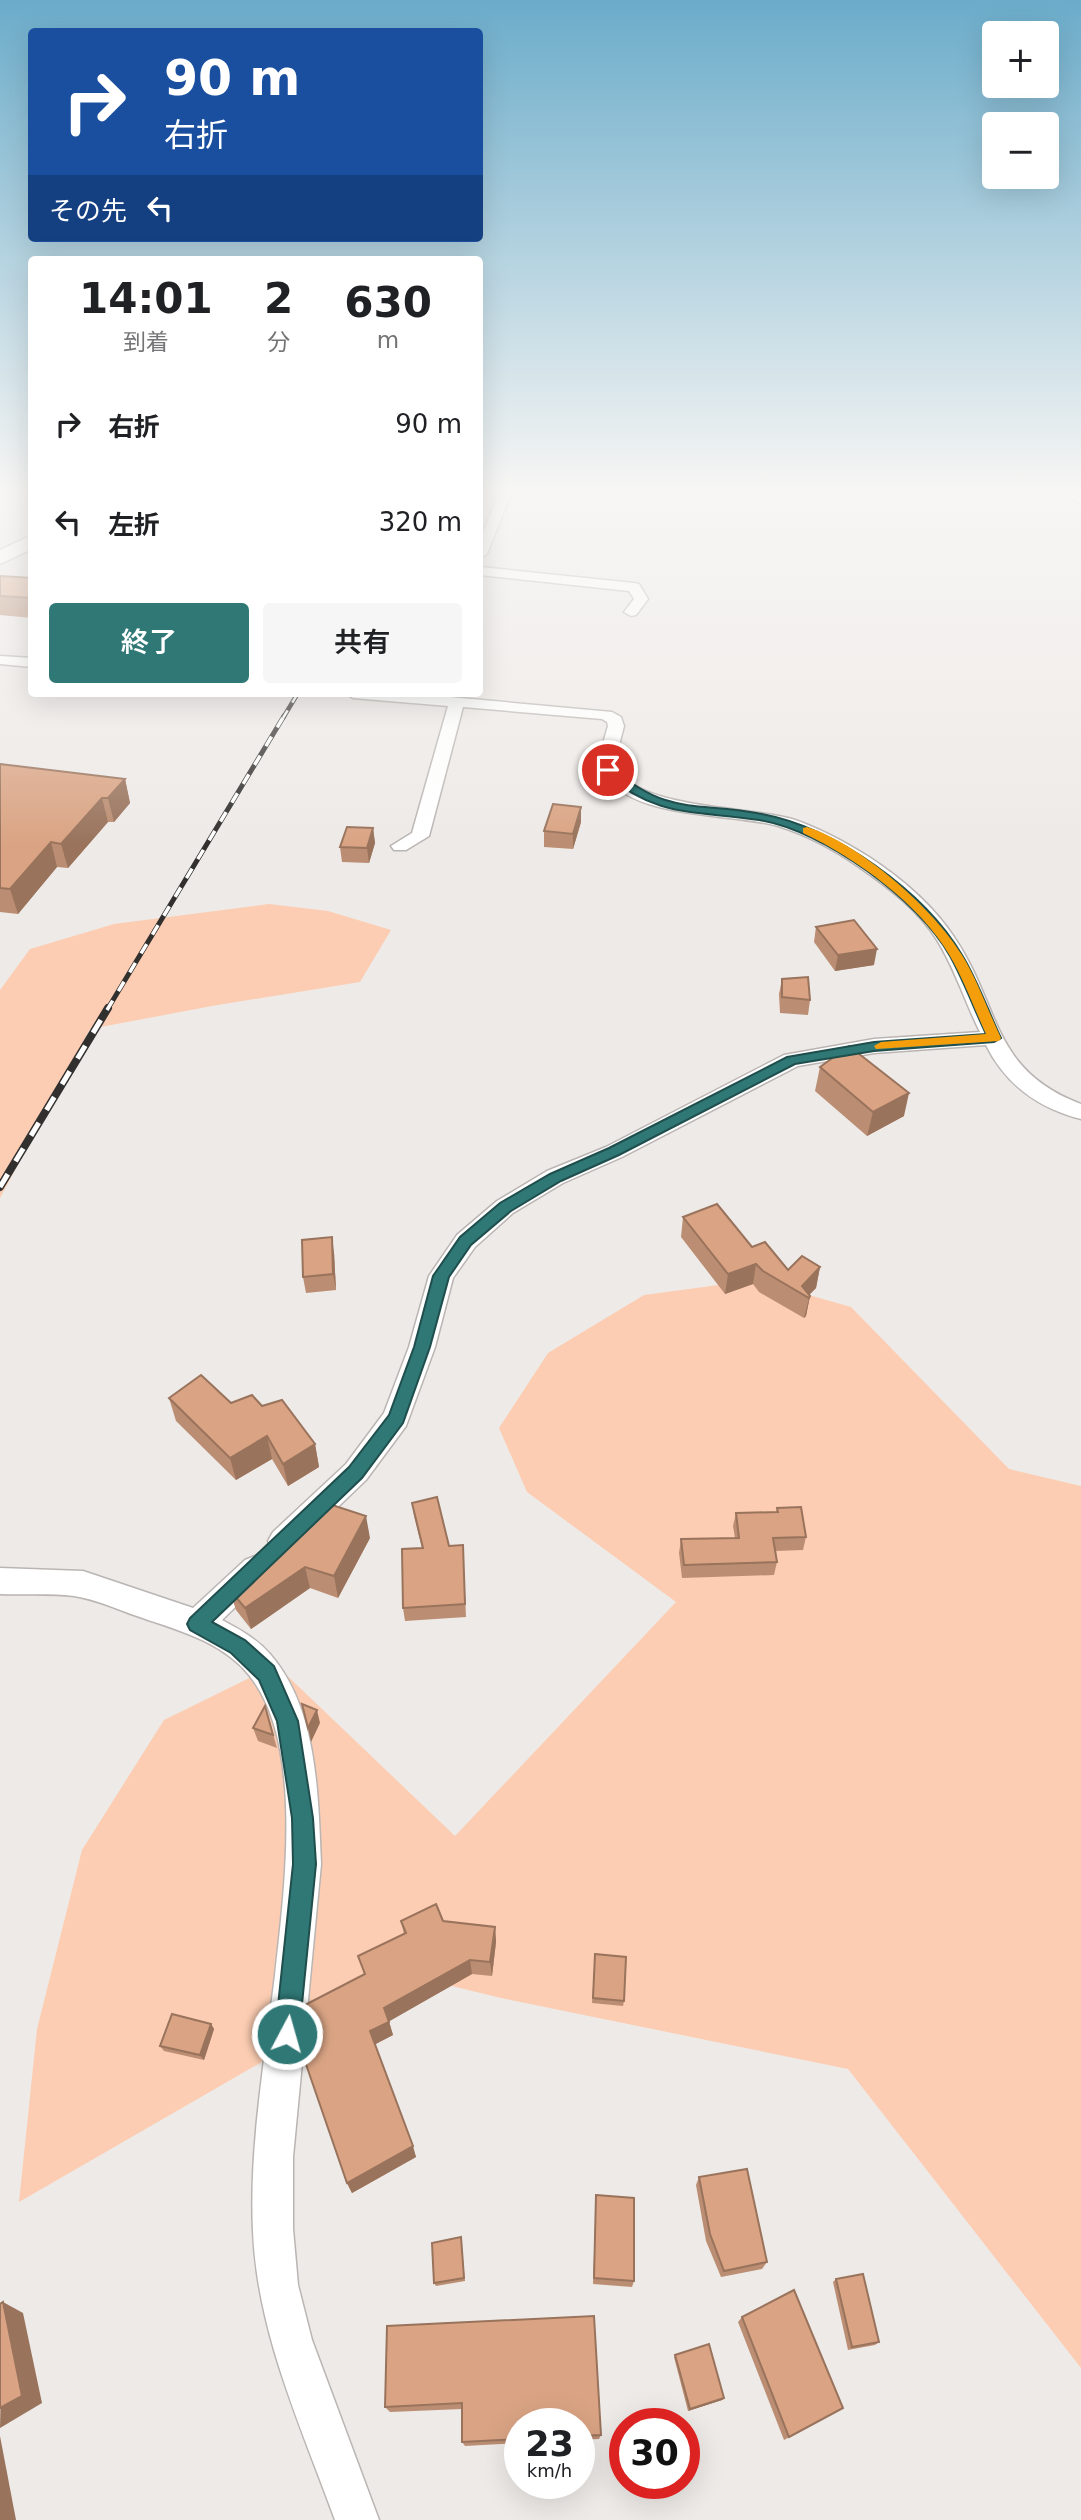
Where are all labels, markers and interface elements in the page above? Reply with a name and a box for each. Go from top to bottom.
map controls [982,21,1059,189]
button: + [982,21,1059,98]
text: 90 m [164,50,300,107]
icon: right [49,56,140,147]
button: − [982,112,1059,189]
text: 右折 [164,116,228,154]
icon: left [141,189,179,227]
text: その先 [49,196,127,226]
text: 14:01 [79,274,213,323]
text: 2 [264,274,293,323]
text: 630 [344,278,432,327]
text: m [377,327,399,353]
text: 到着 [123,329,169,355]
text: 分 [267,329,290,355]
icon: right [49,405,87,443]
text: 90 m [395,409,462,439]
text: 右折 [108,412,160,442]
icon: left [49,503,87,541]
text: 320 m [379,507,462,537]
text: 左折 [108,510,160,540]
button: 終了 [49,603,249,683]
button: 共有 [263,603,462,683]
pin [578,740,638,800]
icon: arrive [589,751,627,789]
position arrow [250,1997,324,2071]
speed limit sign: 30 [609,2408,700,2499]
text: 23 [525,2424,574,2464]
text: km/h [527,2460,572,2481]

